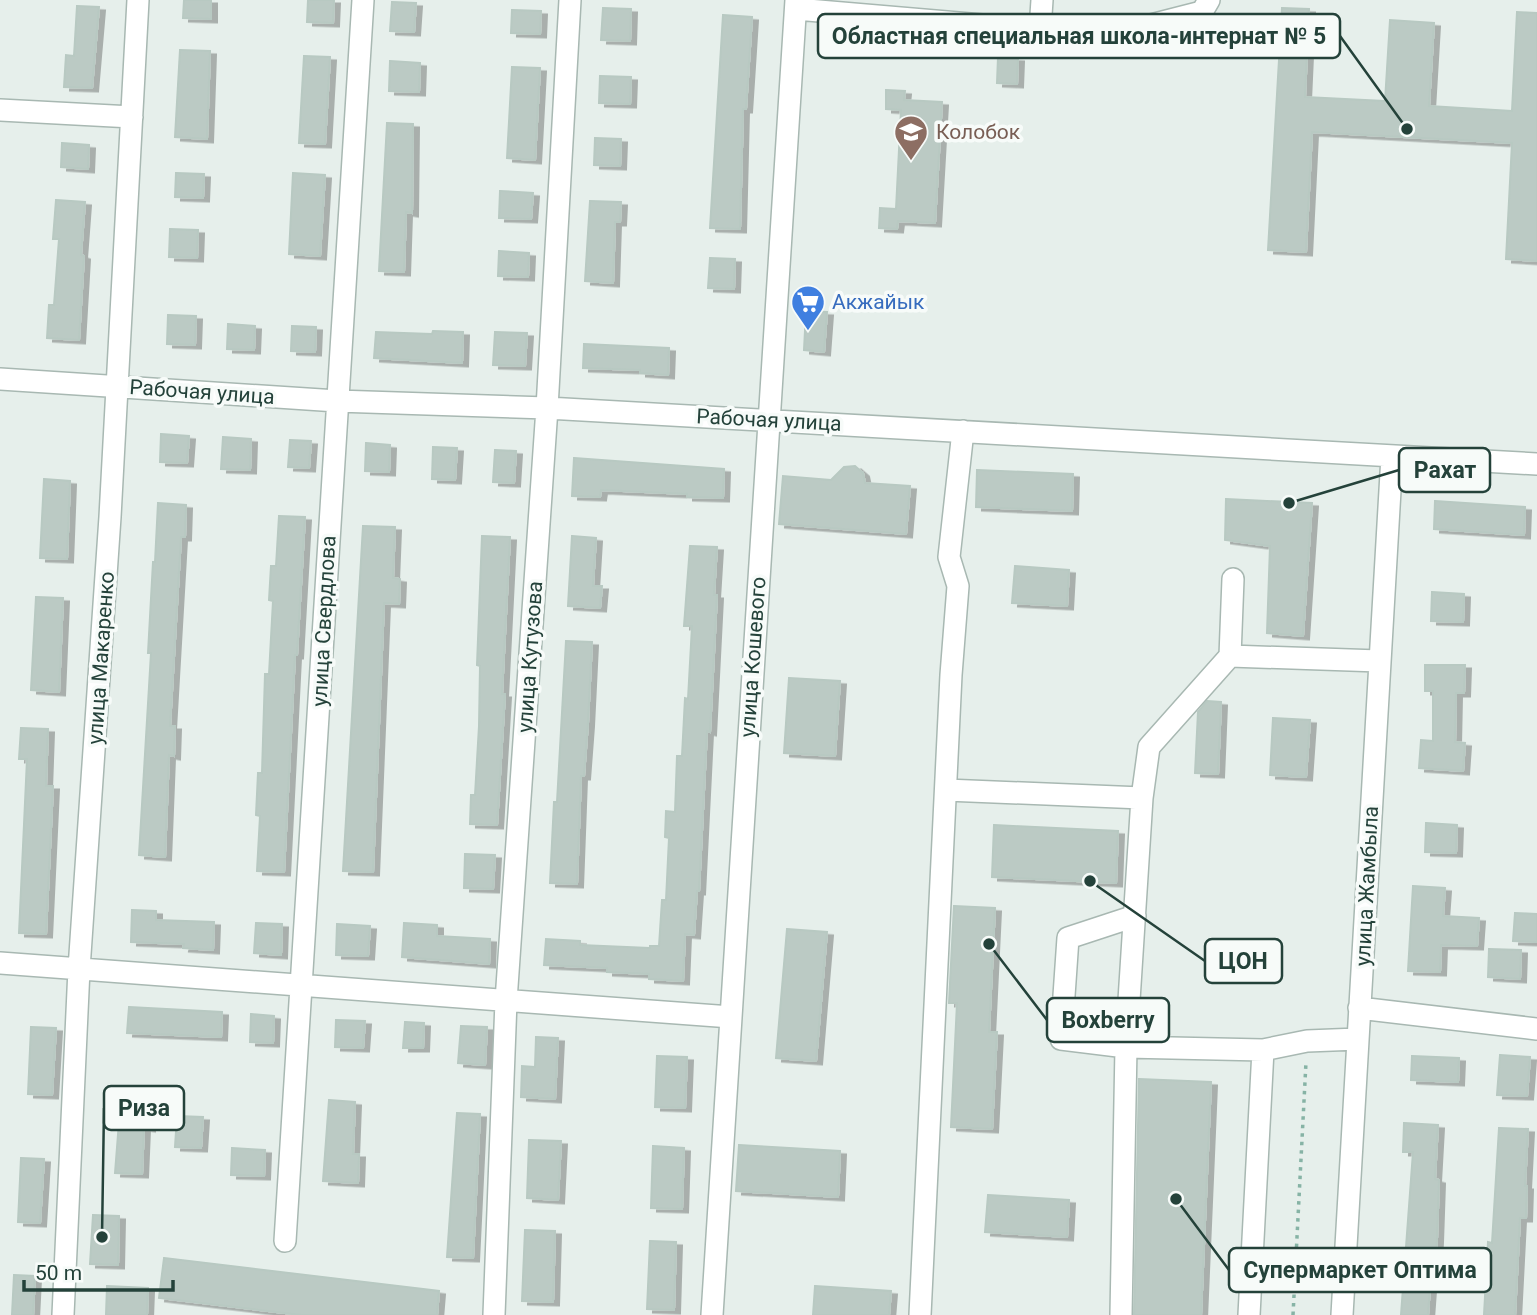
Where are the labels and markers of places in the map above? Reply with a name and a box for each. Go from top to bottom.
callout: Областная специальная школа-интернат № 5 [818,14,1340,58]
school or university icon: Колобок [892,113,930,162]
place label: Колобок [936,120,1021,144]
supermarket icon: Акжайык [789,283,827,332]
place label: Акжайык [832,290,925,314]
callout: Рахат [1399,448,1490,492]
callout: ЦОН [1205,939,1282,983]
callout: Boxberry [1047,998,1169,1042]
callout: Риза [104,1086,184,1130]
callout: Супермаркет Оптима [1229,1248,1491,1292]

